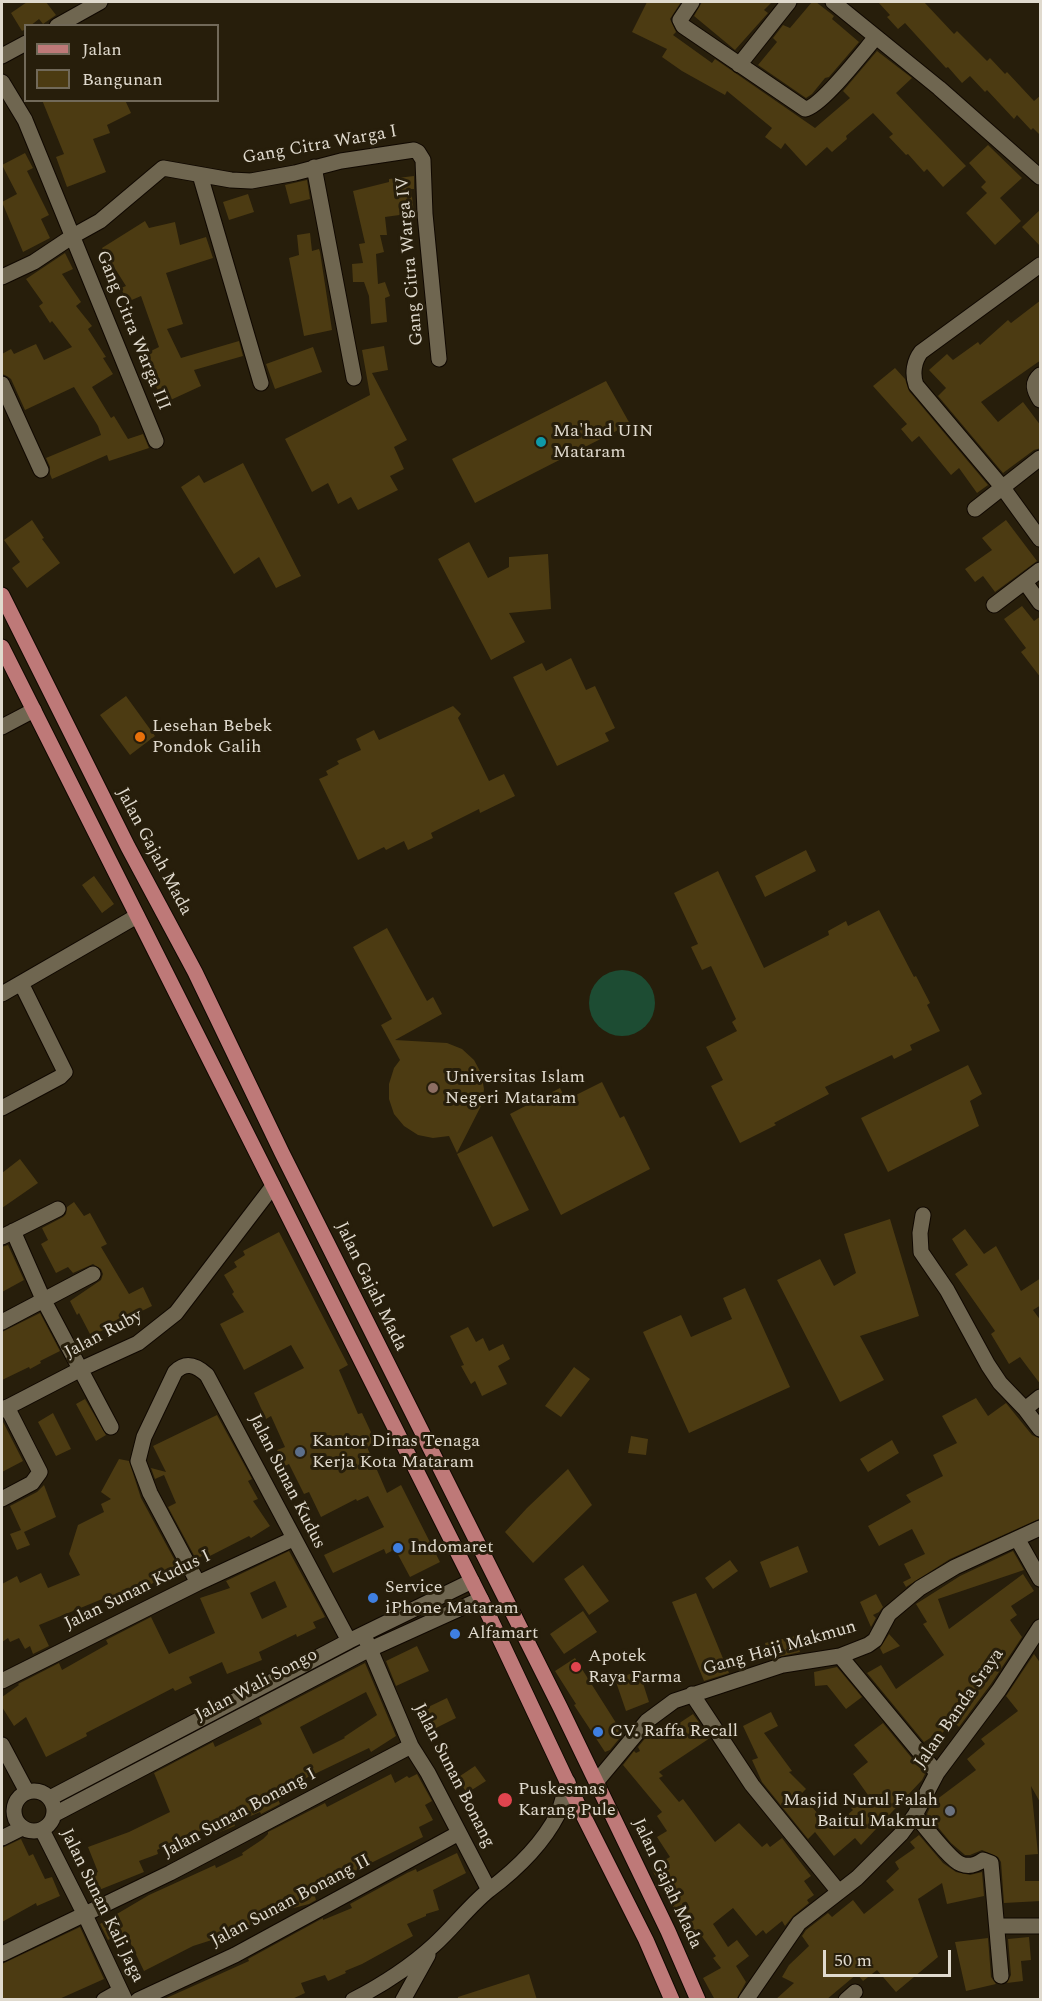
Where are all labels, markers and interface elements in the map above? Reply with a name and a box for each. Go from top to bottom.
legend [24,24,219,102]
text: Jalan [82,36,122,63]
text: Bangunan [82,66,163,93]
street label: Gang Citra Warga I [241,122,399,170]
street label: Gang Citra Warga IV [393,176,429,346]
street label: Gang Citra Warga III [90,248,174,414]
place label: Ma'had UIN Mataram [553,421,653,464]
marker: Ma'had UIN Mataram [534,435,548,449]
place label: Lesehan Bebek Pondok Galih [152,716,272,758]
marker: Lesehan Bebek Pondok Galih [133,730,147,744]
street label: Jalan Gajah Mada [110,785,196,919]
place label: Universitas Islam Negeri Mataram [445,1067,585,1110]
marker: Universitas Islam Negeri Mataram [426,1081,440,1095]
street label: Jalan Gajah Mada [329,1219,411,1355]
street label: Jalan Ruby [61,1306,147,1364]
street label: Jalan Sunan Kudus [243,1411,329,1553]
place label: Kantor Dinas Tenaga Kerja Kota Mataram [312,1431,480,1474]
marker: Kantor Dinas Tenaga Kerja Kota Mataram [293,1445,307,1459]
place label: Indomaret [410,1537,494,1559]
marker: Indomaret [391,1541,405,1555]
street label: Jalan Sunan Kudus I [61,1546,215,1636]
place label: Service iPhone Mataram [385,1577,519,1620]
marker: Service iPhone Mataram [366,1591,380,1605]
street label: Gang Haji Makmun [701,1617,859,1681]
place label: Alfamart [467,1623,538,1645]
marker: Alfamart [448,1627,462,1641]
street label: Jalan Wali Songo [192,1645,322,1727]
street label: Jalan Banda Sraya [910,1645,1010,1773]
place label: Apotek Raya Farma [588,1646,682,1688]
marker: Apotek Raya Farma [569,1660,583,1674]
street label: Jalan Sunan Bonang [407,1700,499,1852]
place label: CV. Raffa Recall [610,1721,738,1743]
marker: CV. Raffa Recall [591,1725,605,1739]
street label: Jalan Sunan Bonang I [160,1764,320,1864]
place label: Puskesmas Karang Pule [518,1779,616,1822]
place label: Masjid Nurul Falah Baitul Makmur [783,1790,938,1832]
marker: Puskesmas Karang Pule [496,1791,514,1809]
marker: Masjid Nurul Falah Baitul Makmur [943,1804,957,1818]
street label: Jalan Gajah Mada [626,1815,706,1953]
street label: Jalan Sunan Kali Jaga [54,1826,148,1986]
street label: Jalan Sunan Bonang II [207,1851,375,1953]
scale bar [826,1938,954,1976]
text: 50 m [834,1947,872,1974]

